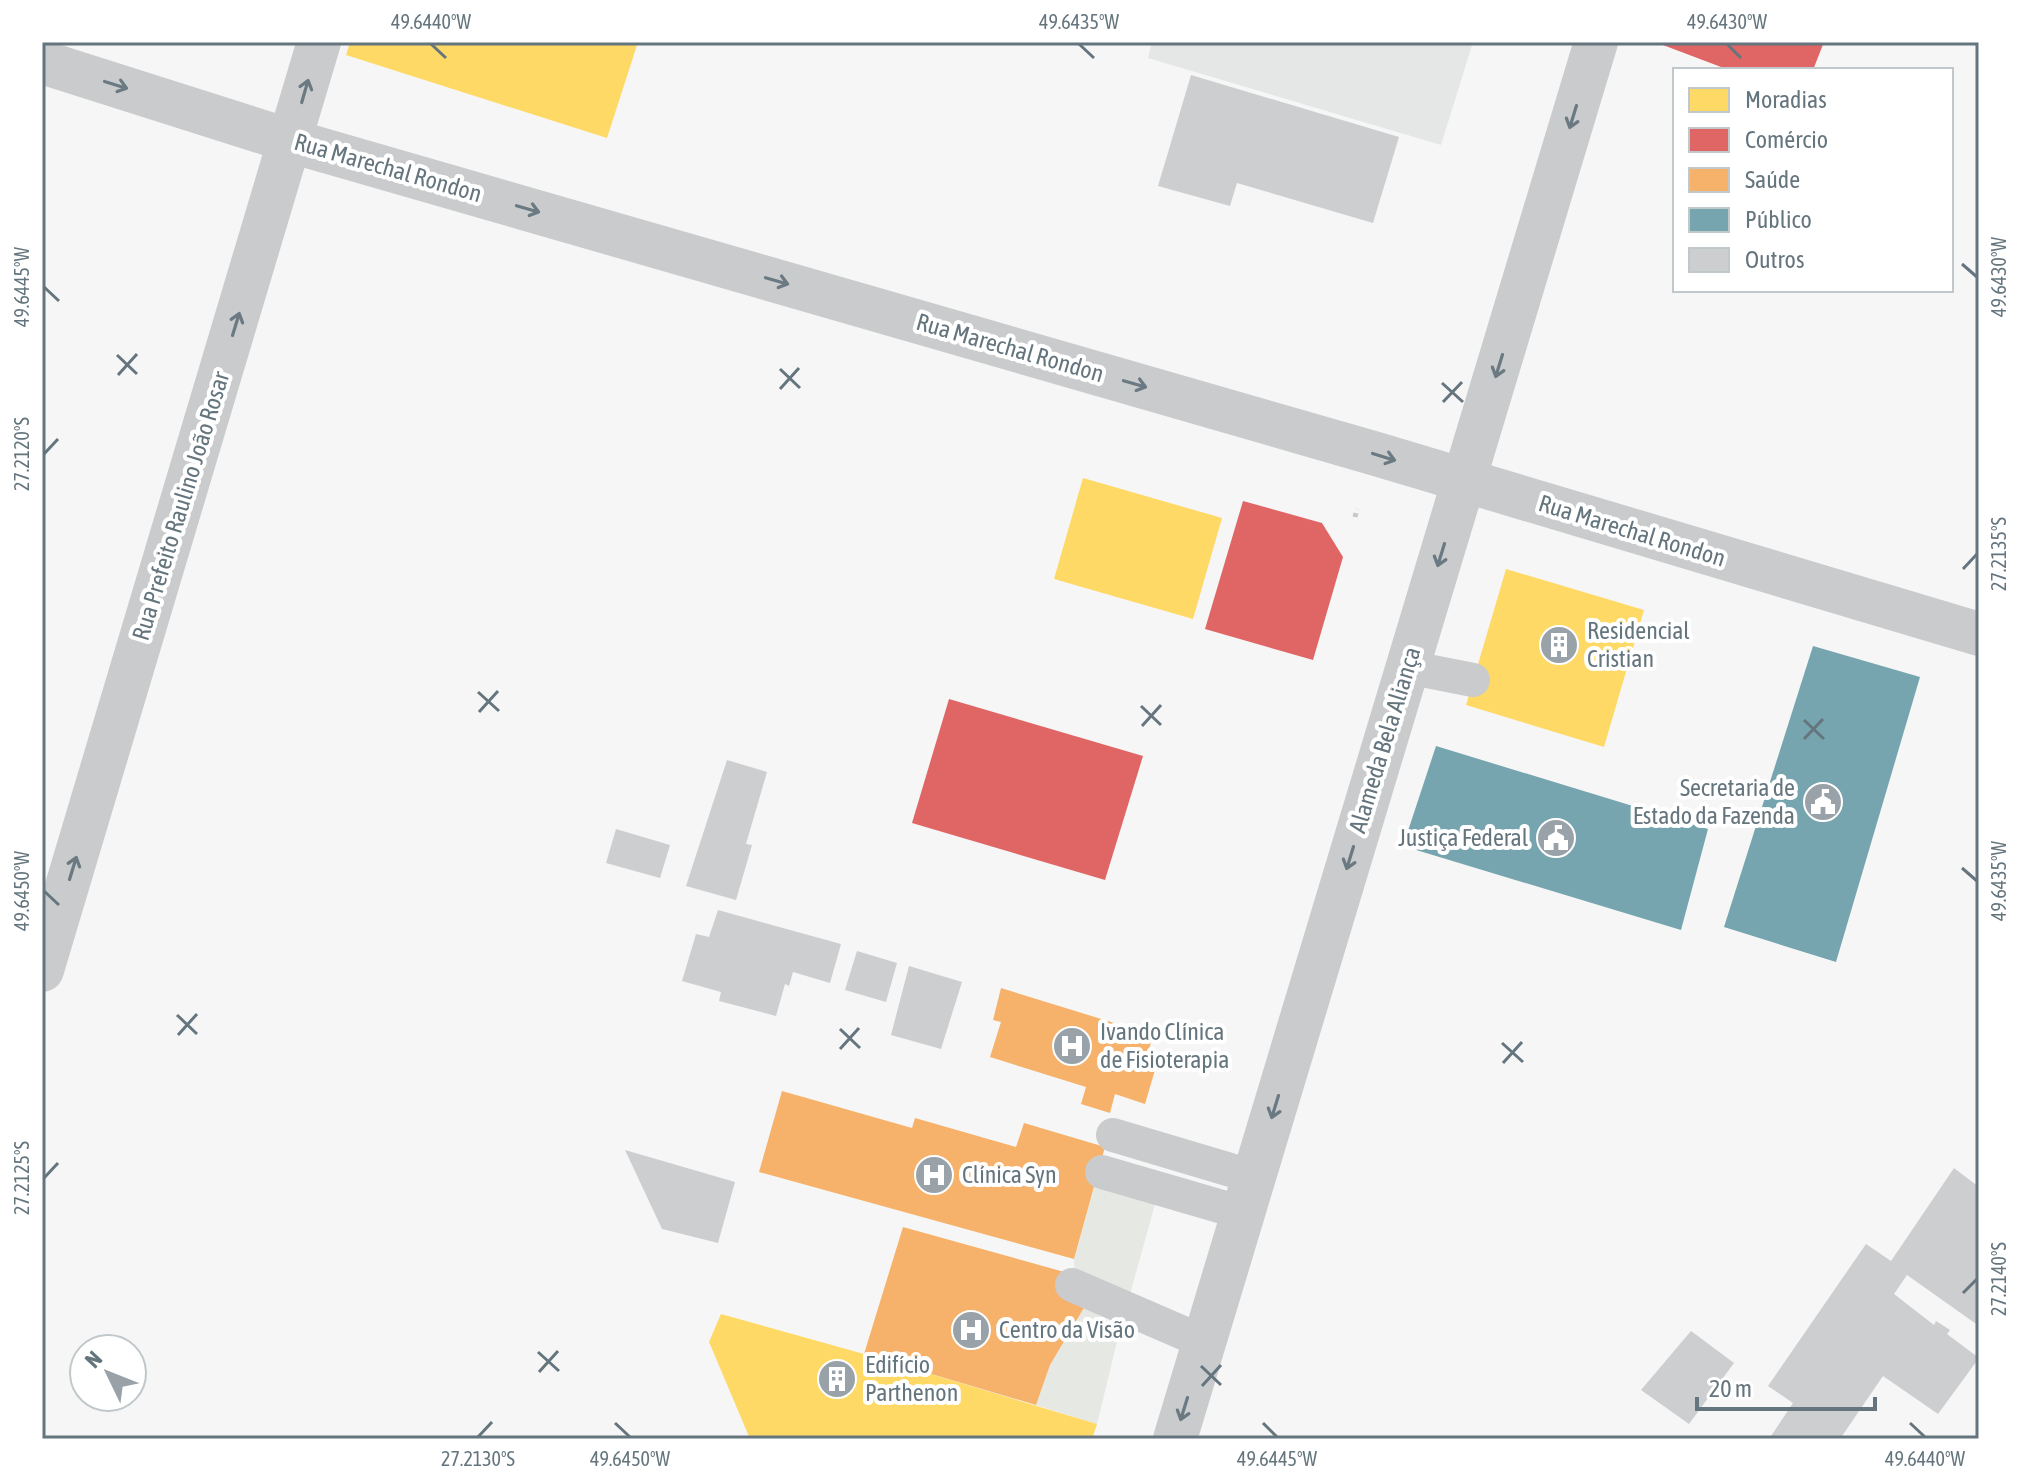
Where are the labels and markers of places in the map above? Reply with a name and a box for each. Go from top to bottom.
place label: Residencial Cristian [1587,617,1690,672]
building icon: Residencial Cristian [1538,624,1580,666]
place label: Secretaria de Estado da Fazenda [1633,774,1795,829]
public building icon: Secretaria de Estado da Fazenda [1802,781,1844,823]
public building icon: Justiça Federal [1535,817,1577,859]
place label: Justiça Federal [1398,824,1529,851]
place label: Ivando Clínica de Fisioterapia [1100,1018,1229,1073]
hospital icon: Ivando Clínica de Fisioterapia [1051,1025,1093,1067]
hospital icon: Clínica Syn [913,1154,955,1196]
place label: Clínica Syn [962,1161,1057,1188]
hospital icon: Centro da Visão [950,1309,992,1351]
place label: Centro da Visão [999,1316,1135,1343]
place label: Edifício Parthenon [865,1351,958,1406]
building icon: Edifício Parthenon [816,1358,858,1400]

